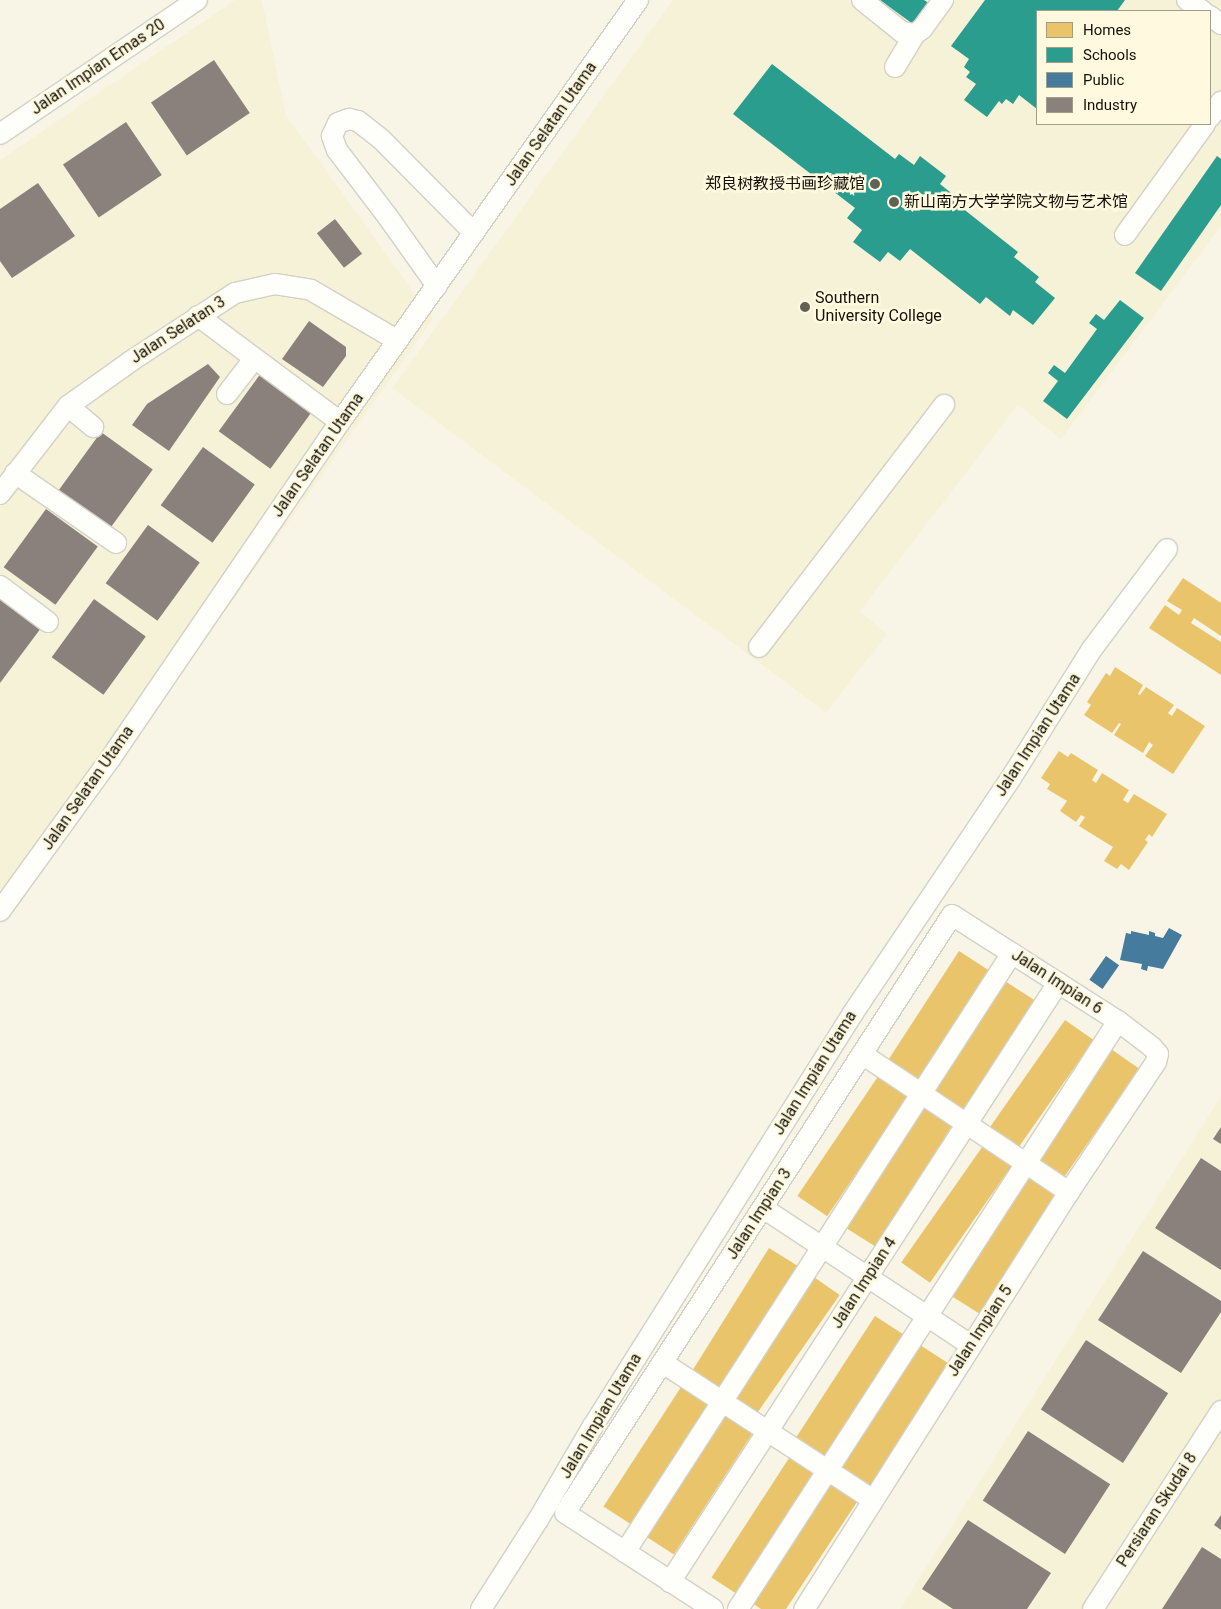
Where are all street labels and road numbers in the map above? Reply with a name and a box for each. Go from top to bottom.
street label: Jalan Impian Emas 20 [27,15,169,119]
street label: Jalan Selatan Utama [501,58,601,190]
street label: Jalan Selatan 3 [127,292,229,368]
street label: Jalan Selatan Utama [268,389,368,521]
street label: Jalan Impian Utama [991,670,1085,800]
street label: Jalan Selatan Utama [38,722,138,854]
street label: Jalan Impian 6 [1008,945,1106,1019]
street label: Jalan Impian Utama [769,1007,861,1139]
street label: Jalan Impian 3 [722,1165,796,1263]
street label: Jalan Impian 4 [827,1234,901,1332]
street label: Jalan Impian 5 [943,1282,1017,1380]
street label: Jalan Impian Utama [556,1350,646,1482]
street label: Persiaran Skudai 8 [1113,1449,1201,1571]

